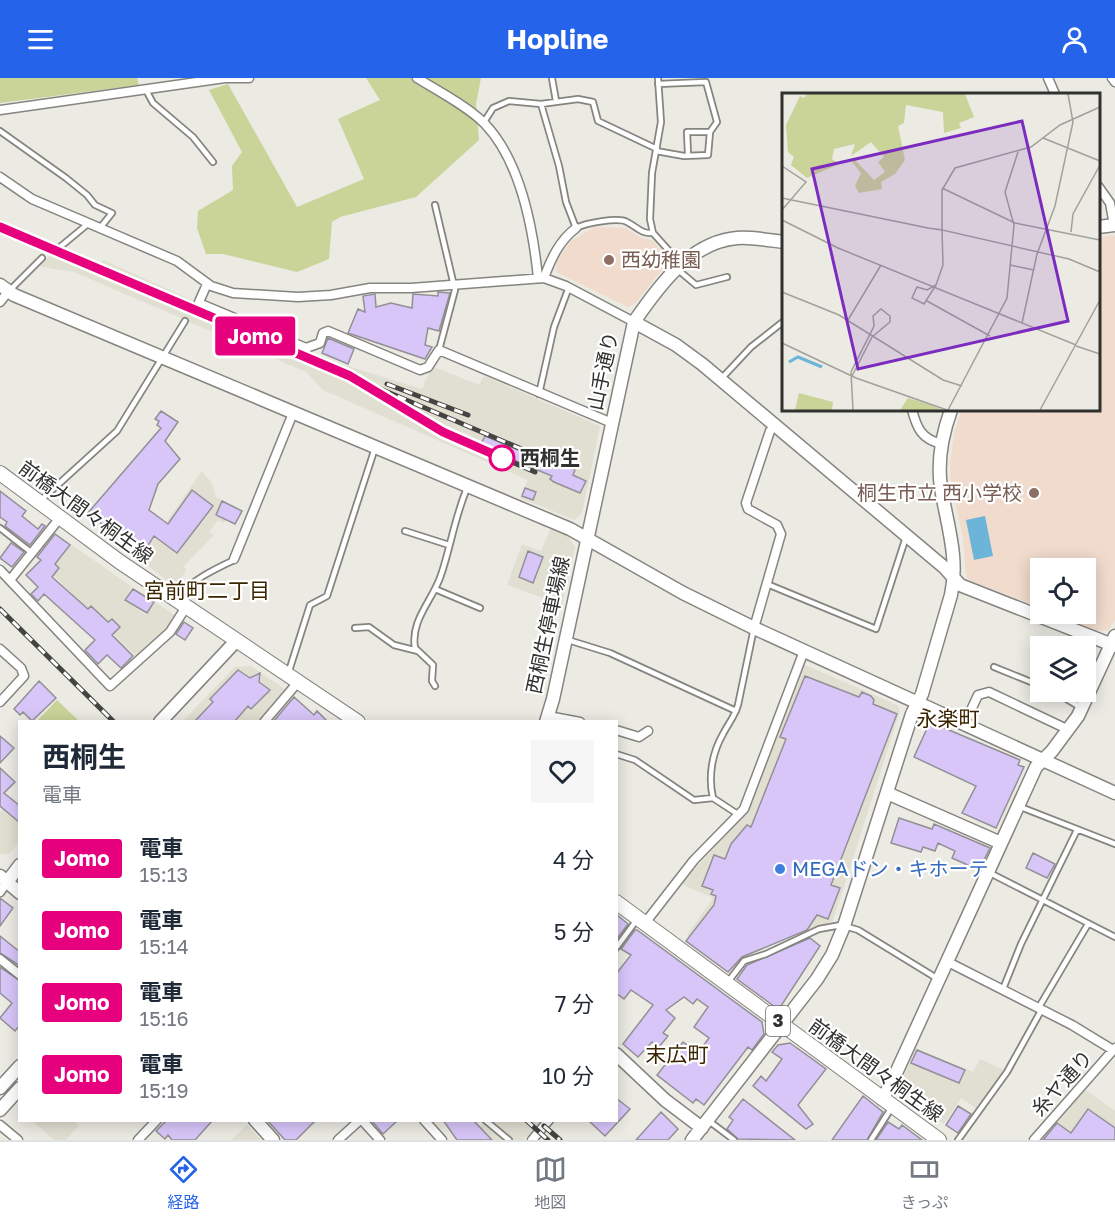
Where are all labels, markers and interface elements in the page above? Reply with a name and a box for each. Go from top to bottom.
icon: menu [24,23,57,56]
text: Hopline [506,23,609,55]
icon: person [1058,23,1091,56]
inset map [782,93,1100,411]
place label: 西幼稚園 [621,247,701,271]
marker: 西幼稚園 [602,253,616,267]
line badge: Jomo [213,316,297,356]
text: Jomo [227,323,283,349]
street label: 山手通り [582,329,622,412]
marker: 西桐生 [489,445,515,471]
place label: 西桐生 [520,445,580,469]
street label: 前橋大間々桐生線 [15,454,158,568]
place label: 桐生市立 西小学校 [857,480,1022,504]
marker: 桐生市立 西小学校 [1027,486,1041,500]
street label: 西桐生停車場線 [521,554,573,696]
map controls [1030,558,1096,702]
button: locate [1030,558,1096,624]
district label: 宮前町二丁目 [144,577,270,603]
button: layers [1030,636,1096,702]
district label: 永楽町 [917,705,980,731]
text: 西桐生 [42,740,126,773]
button: heart [531,740,594,803]
text: 電車 [42,782,82,806]
text: 電車 [140,834,184,861]
text: Jomo [54,845,110,871]
text: 4 分 [553,846,594,873]
place label: MEGAドン・キホーテ [792,856,988,880]
text: 15:13 [140,862,188,886]
marker: MEGAドン・キホーテ [773,862,787,876]
text: 電車 [140,906,184,933]
text: Jomo [54,917,110,943]
text: 5 分 [554,918,594,945]
text: 15:14 [140,934,189,958]
text: 電車 [140,978,184,1005]
text: Jomo [54,989,110,1015]
text: 7 分 [555,990,594,1017]
text: 15:16 [140,1006,189,1030]
road number: 3 [766,1006,790,1036]
street label: 前橋大間々桐生線 [805,1012,948,1126]
district label: 末広町 [646,1041,709,1067]
street label: 糸ヤ通り [1026,1045,1097,1120]
text: 電車 [140,1050,184,1077]
text: Jomo [54,1061,110,1087]
text: 10 分 [542,1062,594,1089]
text: 15:19 [140,1078,189,1102]
tab: 経路 [167,1153,200,1213]
tab: 地図 [534,1153,567,1213]
tab: きっぷ [901,1153,948,1213]

